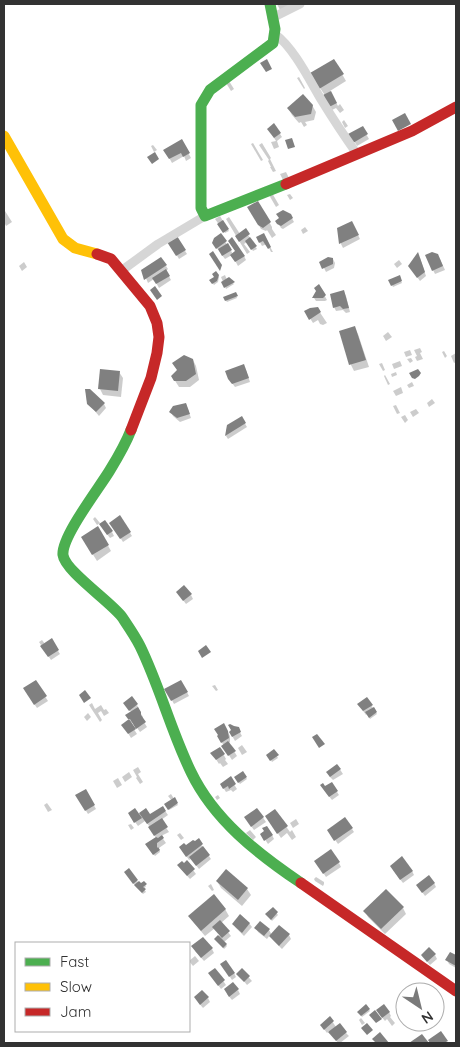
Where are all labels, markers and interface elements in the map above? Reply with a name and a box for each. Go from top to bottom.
legend [15,942,190,1032]
text: Fast [60,952,89,971]
text: Slow [60,977,92,996]
north arrow [395,982,445,1032]
text: Jam [60,1002,91,1021]
text: N [418,1007,437,1028]

